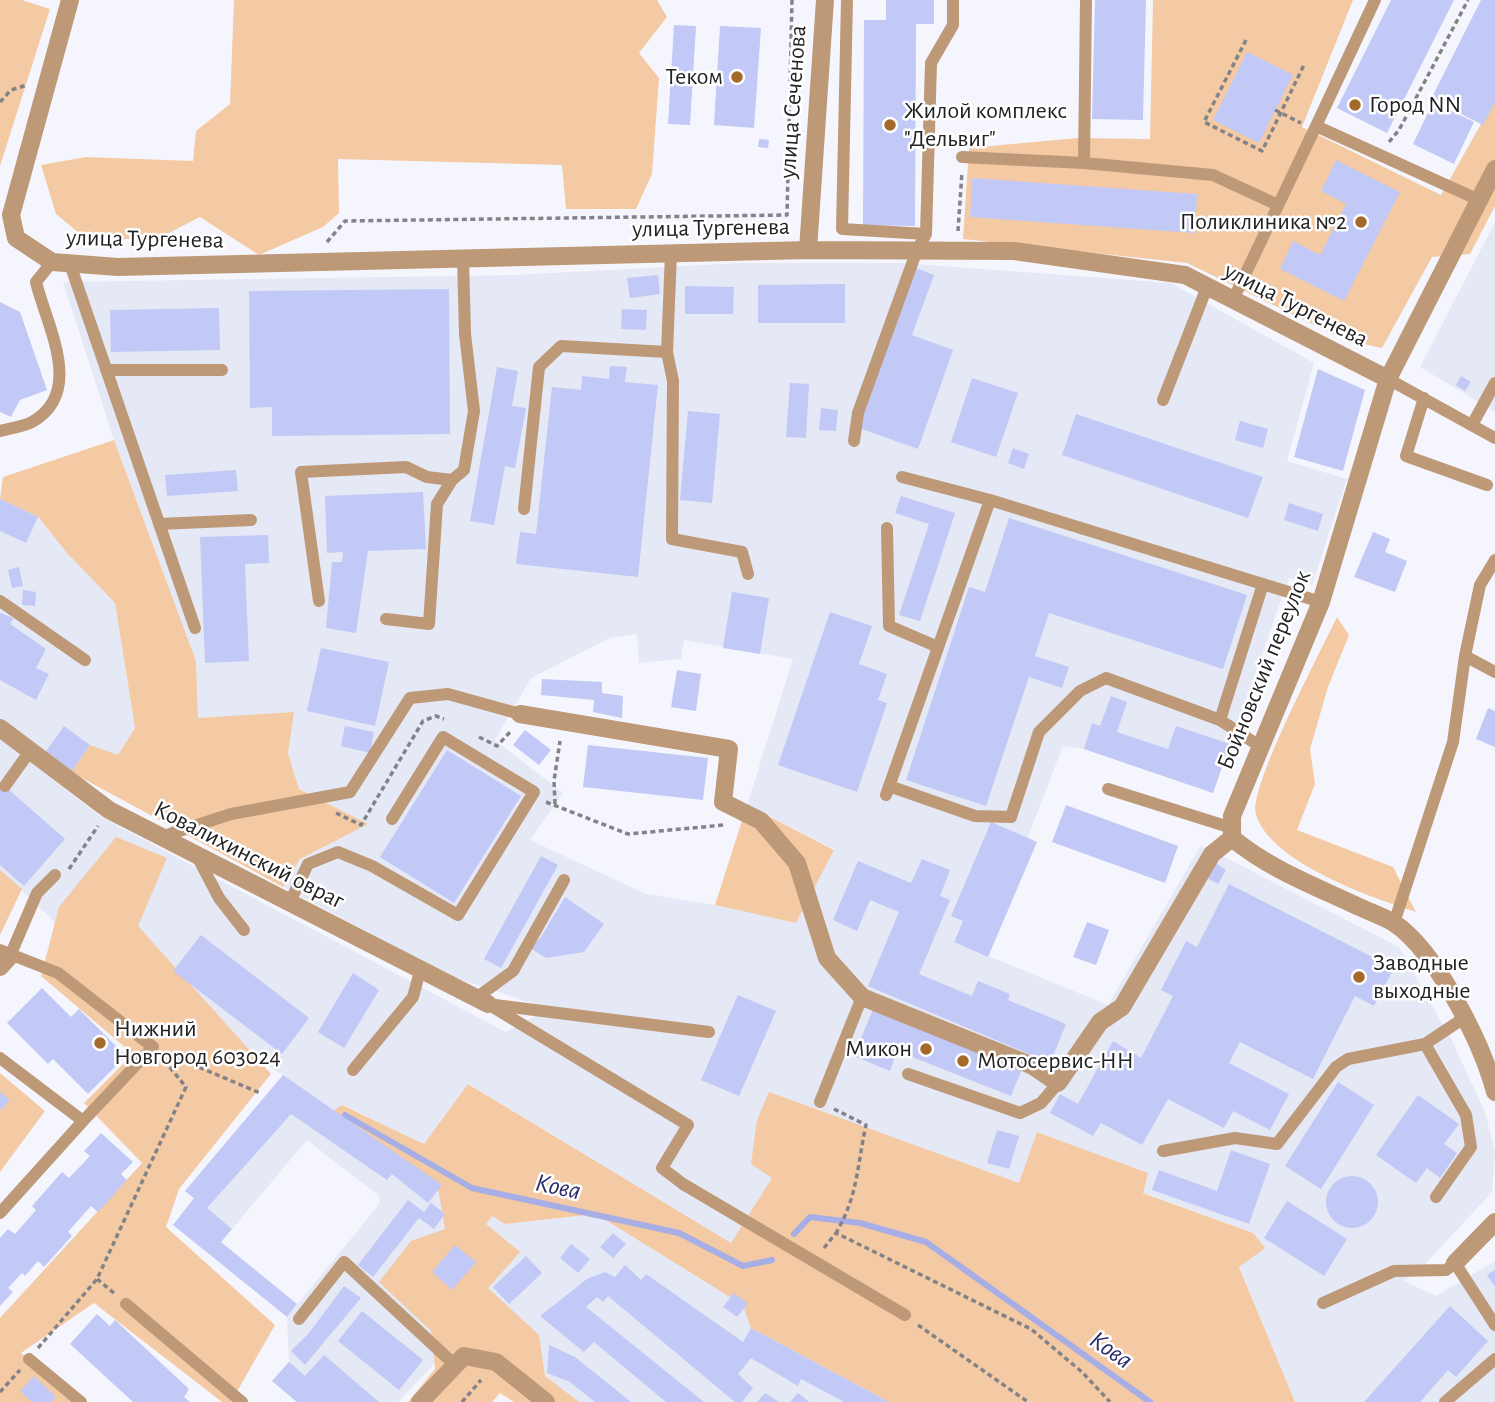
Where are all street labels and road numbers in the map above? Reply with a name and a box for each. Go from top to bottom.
street label: улица Сеченова [773,24,813,180]
street label: улица Тургенева [632,212,790,244]
street label: улица Тургенева [66,223,224,255]
street label: улица Тургенева [1219,256,1373,354]
street label: Бойновский переулок [1211,566,1317,774]
street label: Ковалихинский овраг [149,795,349,915]

